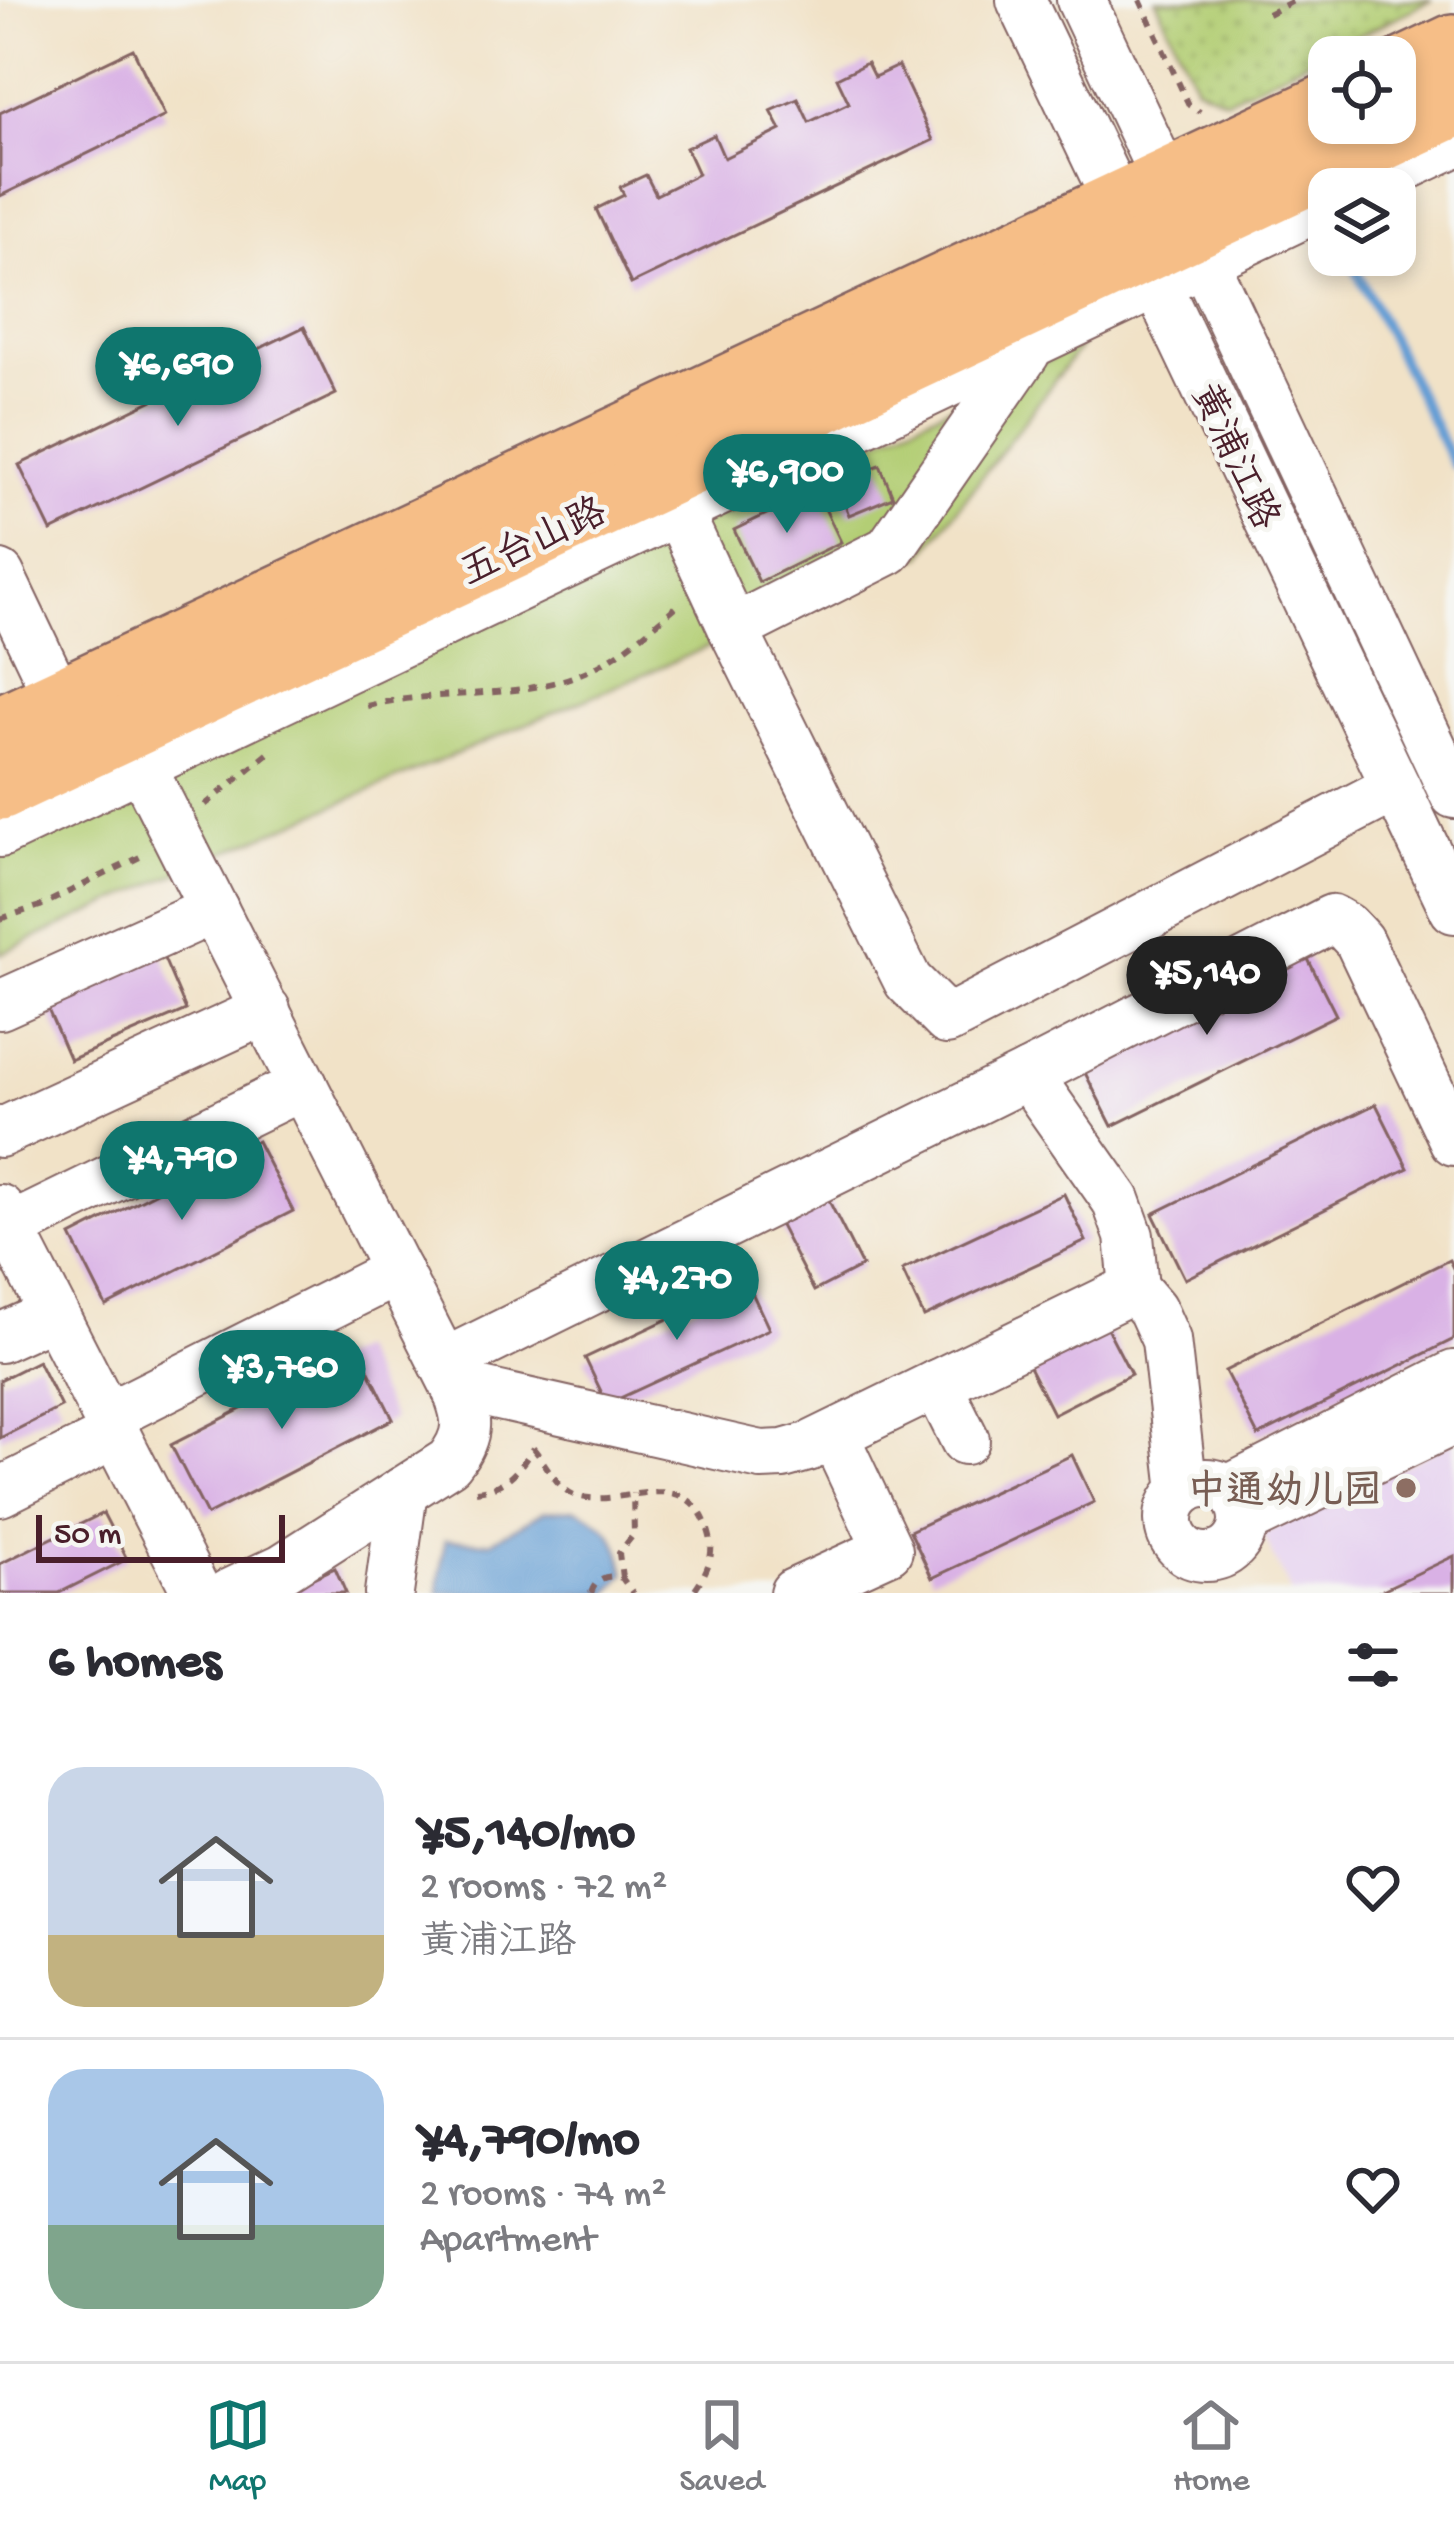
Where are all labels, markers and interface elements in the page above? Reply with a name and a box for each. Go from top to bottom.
map controls [1308,36,1416,276]
button: locate [1308,36,1416,144]
button: layers [1308,168,1416,276]
pin: ¥6,690 [80,327,276,429]
text: ¥6,690 [122,343,234,389]
street label: 黄浦江路 [1178,376,1288,538]
pin: ¥6,900 [689,434,885,536]
text: ¥6,900 [730,450,844,496]
street label: 五台山路 [453,489,615,599]
pin: ¥5,140 [1109,936,1305,1038]
text: ¥5,140 [1153,952,1261,998]
pin: ¥4,790 [84,1121,280,1223]
text: ¥4,790 [127,1137,237,1183]
pin: ¥4,270 [579,1241,775,1343]
text: ¥4,270 [622,1257,732,1303]
pin: ¥3,760 [184,1330,380,1432]
text: ¥3,760 [226,1346,338,1392]
place label: 中通幼儿园 [1187,1469,1382,1518]
marker: 中通幼儿园 [1393,1475,1419,1501]
scale bar [36,1509,285,1562]
text: 50 m [54,1517,121,1555]
icon: filters [1340,1632,1406,1698]
text: 6 homes [48,1635,221,1695]
text: ¥5,140/mo [420,1806,635,1866]
icon: home [144,1815,288,1959]
icon: heart [1340,1854,1406,1920]
text: 2 rooms · 72 m² [420,1866,667,1912]
text: 黄浦江路 [420,1922,576,1968]
text: ¥4,790/mo [420,2113,640,2173]
icon: home [144,2117,288,2261]
icon: heart [1340,2156,1406,2222]
text: 2 rooms · 74 m² [420,2173,667,2219]
text: Apartment [420,2219,596,2265]
tab: Map [205,2392,271,2502]
tab: Saved [680,2392,764,2502]
tab: Home [1173,2392,1249,2502]

